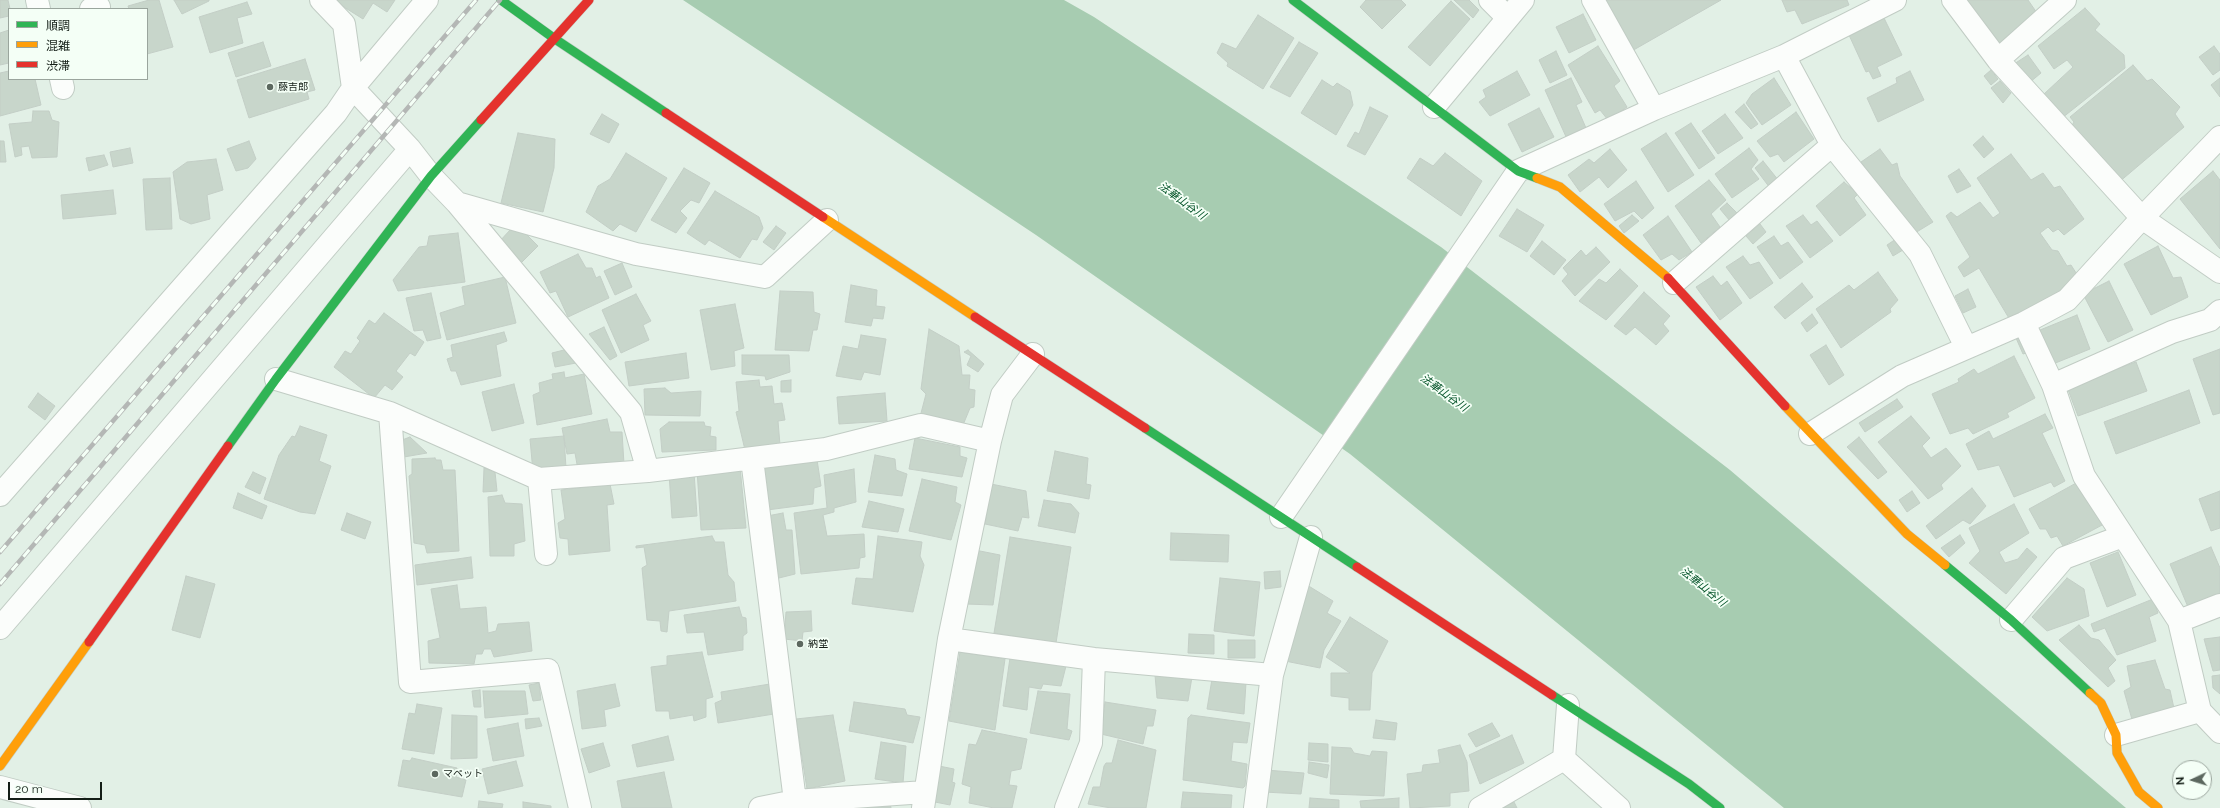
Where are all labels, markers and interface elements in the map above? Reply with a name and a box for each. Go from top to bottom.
legend [8,8,148,80]
text: 順調 [46,19,70,33]
text: 混雑 [46,39,70,53]
text: 渋滞 [46,59,70,73]
place label: 藤吉郎 [278,81,308,93]
marker: 藤吉郎 [265,82,275,92]
water label: 法華山谷川 [1156,179,1208,223]
water label: 法華山谷川 [1418,371,1470,415]
water label: 法華山谷川 [1677,565,1729,609]
place label: 納堂 [808,638,828,650]
marker: 納堂 [795,639,805,649]
north arrow [2172,760,2212,800]
place label: マペット [443,768,483,780]
marker: マペット [430,769,440,779]
scale bar [10,774,104,800]
text: N [2174,776,2187,785]
text: 20 m [15,782,43,796]

